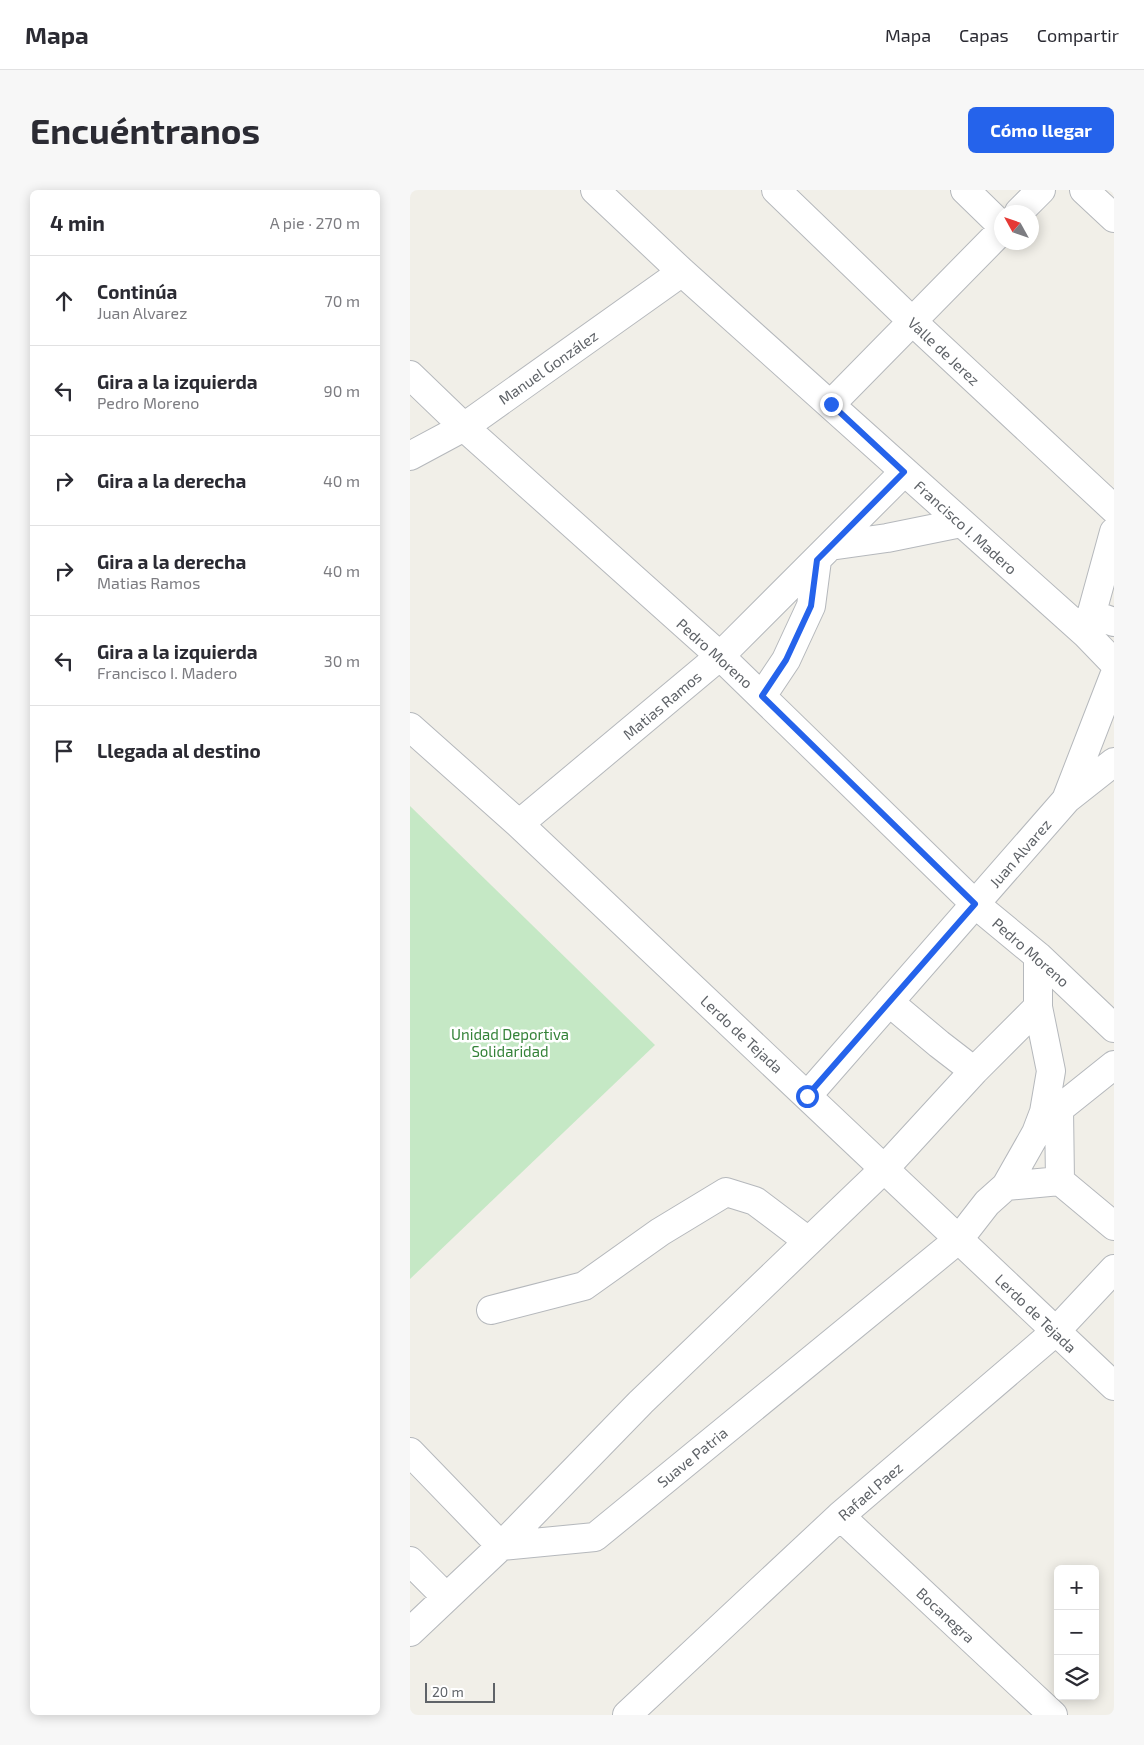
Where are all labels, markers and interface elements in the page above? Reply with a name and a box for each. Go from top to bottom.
text: Mapa [25,20,89,49]
text: Mapa [885,24,931,46]
text: Capas [959,24,1009,46]
text: Compartir [1037,24,1119,46]
button: Cómo llegar [968,107,1114,153]
text: Encuéntranos [30,109,260,151]
north arrow [994,205,1039,250]
text: 4 min [50,210,105,235]
text: A pie · 270 m [270,213,360,232]
text: Continúa [97,280,177,303]
icon: ahead [50,287,78,315]
text: 70 m [325,291,360,310]
text: Juan Alvarez [97,303,187,322]
street label: Valle de Jerez [904,313,984,389]
street label: Manuel González [495,326,601,408]
text: Gira a la izquierda [97,370,258,393]
icon: left [50,377,78,405]
text: 90 m [324,381,360,400]
text: Pedro Moreno [97,393,199,412]
route end [820,393,843,416]
icon: right [50,467,78,495]
text: Gira a la derecha [97,469,246,492]
text: 40 m [323,471,360,490]
street label: Francisco I. Madero [911,476,1021,578]
text: Gira a la derecha [97,550,246,573]
icon: right [50,557,78,585]
text: 40 m [323,561,360,580]
text: Matias Ramos [97,573,200,592]
street label: Pedro Moreno [673,614,757,692]
text: Gira a la izquierda [97,640,258,663]
icon: left [50,647,78,675]
text: 30 m [324,651,360,670]
text: Francisco I. Madero [97,663,237,682]
street label: Matias Ramos [619,667,705,743]
icon: arrive [50,737,78,765]
text: Llegada al destino [97,739,261,762]
street label: Juan Alvarez [985,815,1055,891]
street label: Pedro Moreno [989,914,1073,990]
street label: Lerdo de Tejada [697,991,787,1077]
park label: Unidad Deportiva Solidaridad [451,1025,569,1060]
route start [796,1085,819,1108]
street label: Lerdo de Tejada [991,1270,1080,1357]
street label: Suave Patria [653,1423,731,1491]
street label: Rafael Paez [834,1458,906,1524]
map controls [1054,1565,1099,1700]
button: + [1054,1565,1099,1610]
street label: Bocanegra [913,1584,979,1646]
button: − [1054,1610,1099,1655]
button: layers [1054,1655,1099,1700]
scale bar [425,1680,495,1703]
text: 20 m [432,1683,464,1700]

